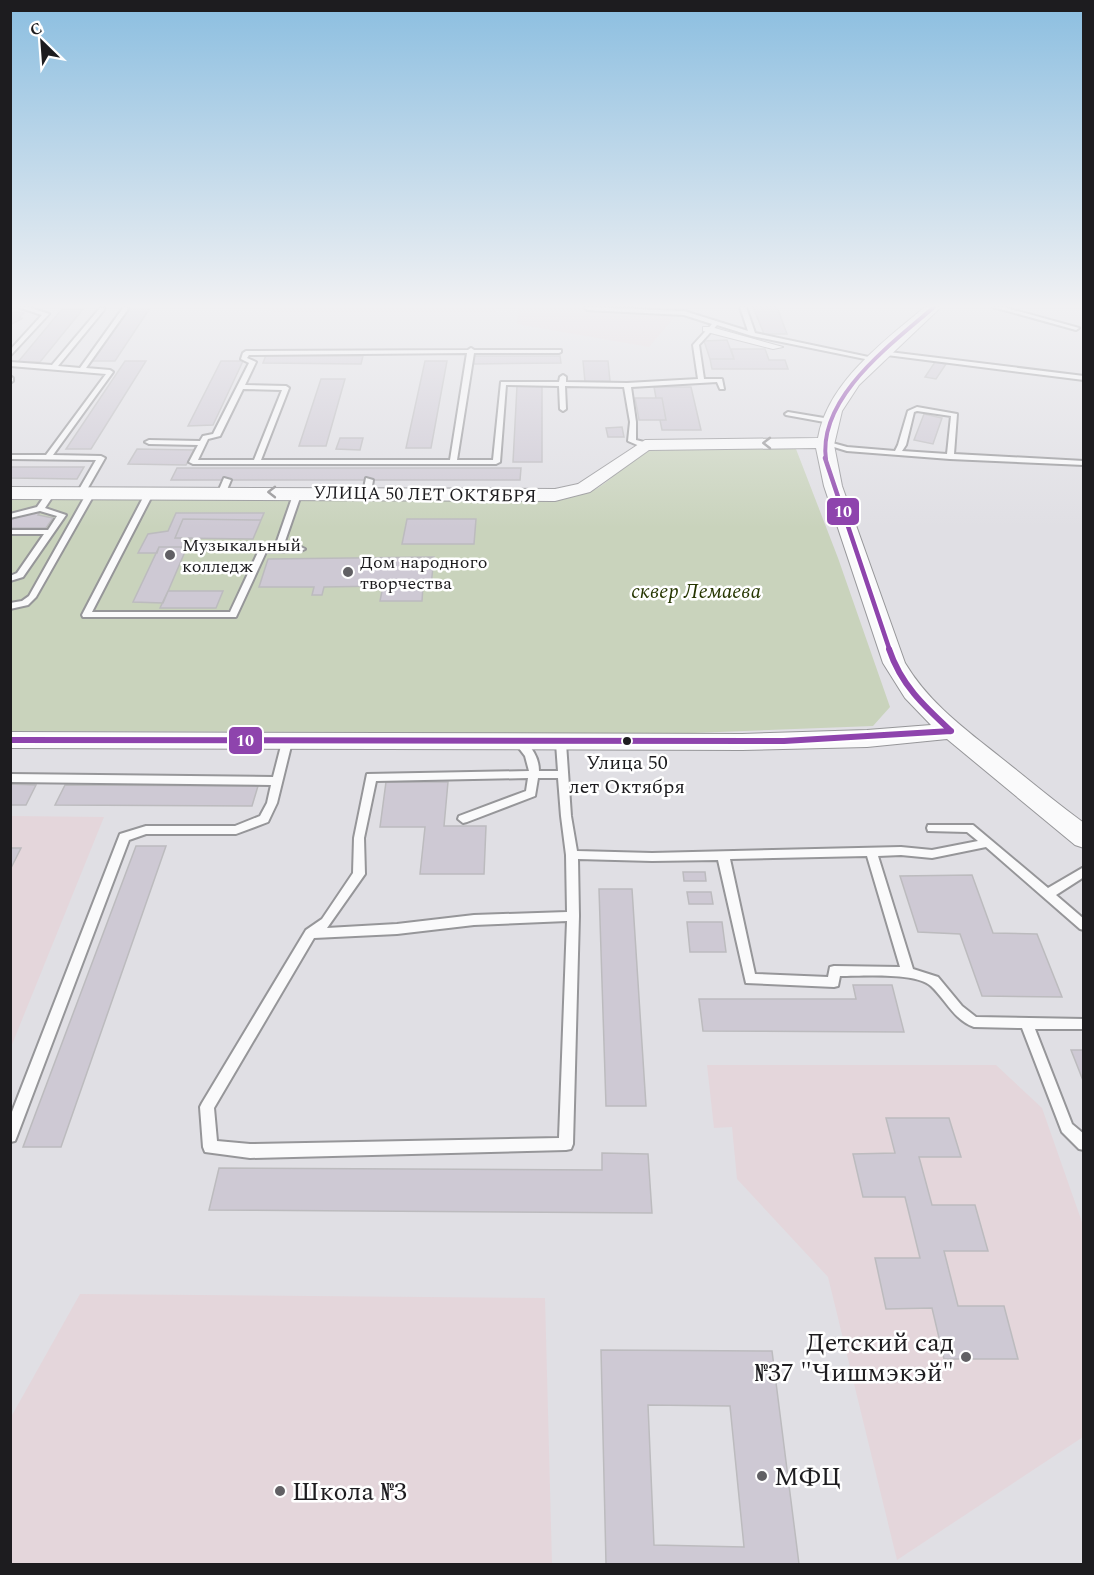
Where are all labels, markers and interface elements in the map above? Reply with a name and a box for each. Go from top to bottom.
north arrow [12,12,72,72]
text: С [26,16,46,43]
one-way arrow [762,437,771,449]
street label: УЛИЦА 50 ЛЕТ ОКТЯБРЯ [313,479,537,510]
one-way arrow [268,486,277,498]
line badge: 10 [826,497,860,526]
text: 10 [834,500,852,524]
place label: Музыкальный колледж [182,532,301,580]
marker: Музыкальный колледж [163,548,177,562]
place label: Дом народного творчества [360,549,487,597]
marker: Дом народного творчества [341,565,355,579]
park label: сквер Лемаева [631,576,761,608]
line badge: 10 [228,726,263,755]
text: 10 [236,729,254,753]
marker: Улица 50 лет Октября [621,735,633,747]
place label: Улица 50 лет Октября [569,748,685,802]
place label: Детский сад №37 "Чишмэкэй" [755,1323,954,1393]
marker: Детский сад №37 "Чишмэкэй" [959,1350,973,1364]
place label: МФЦ [774,1457,841,1497]
marker: МФЦ [755,1469,769,1483]
place label: Школа №3 [292,1472,407,1512]
marker: Школа №3 [273,1484,287,1498]

